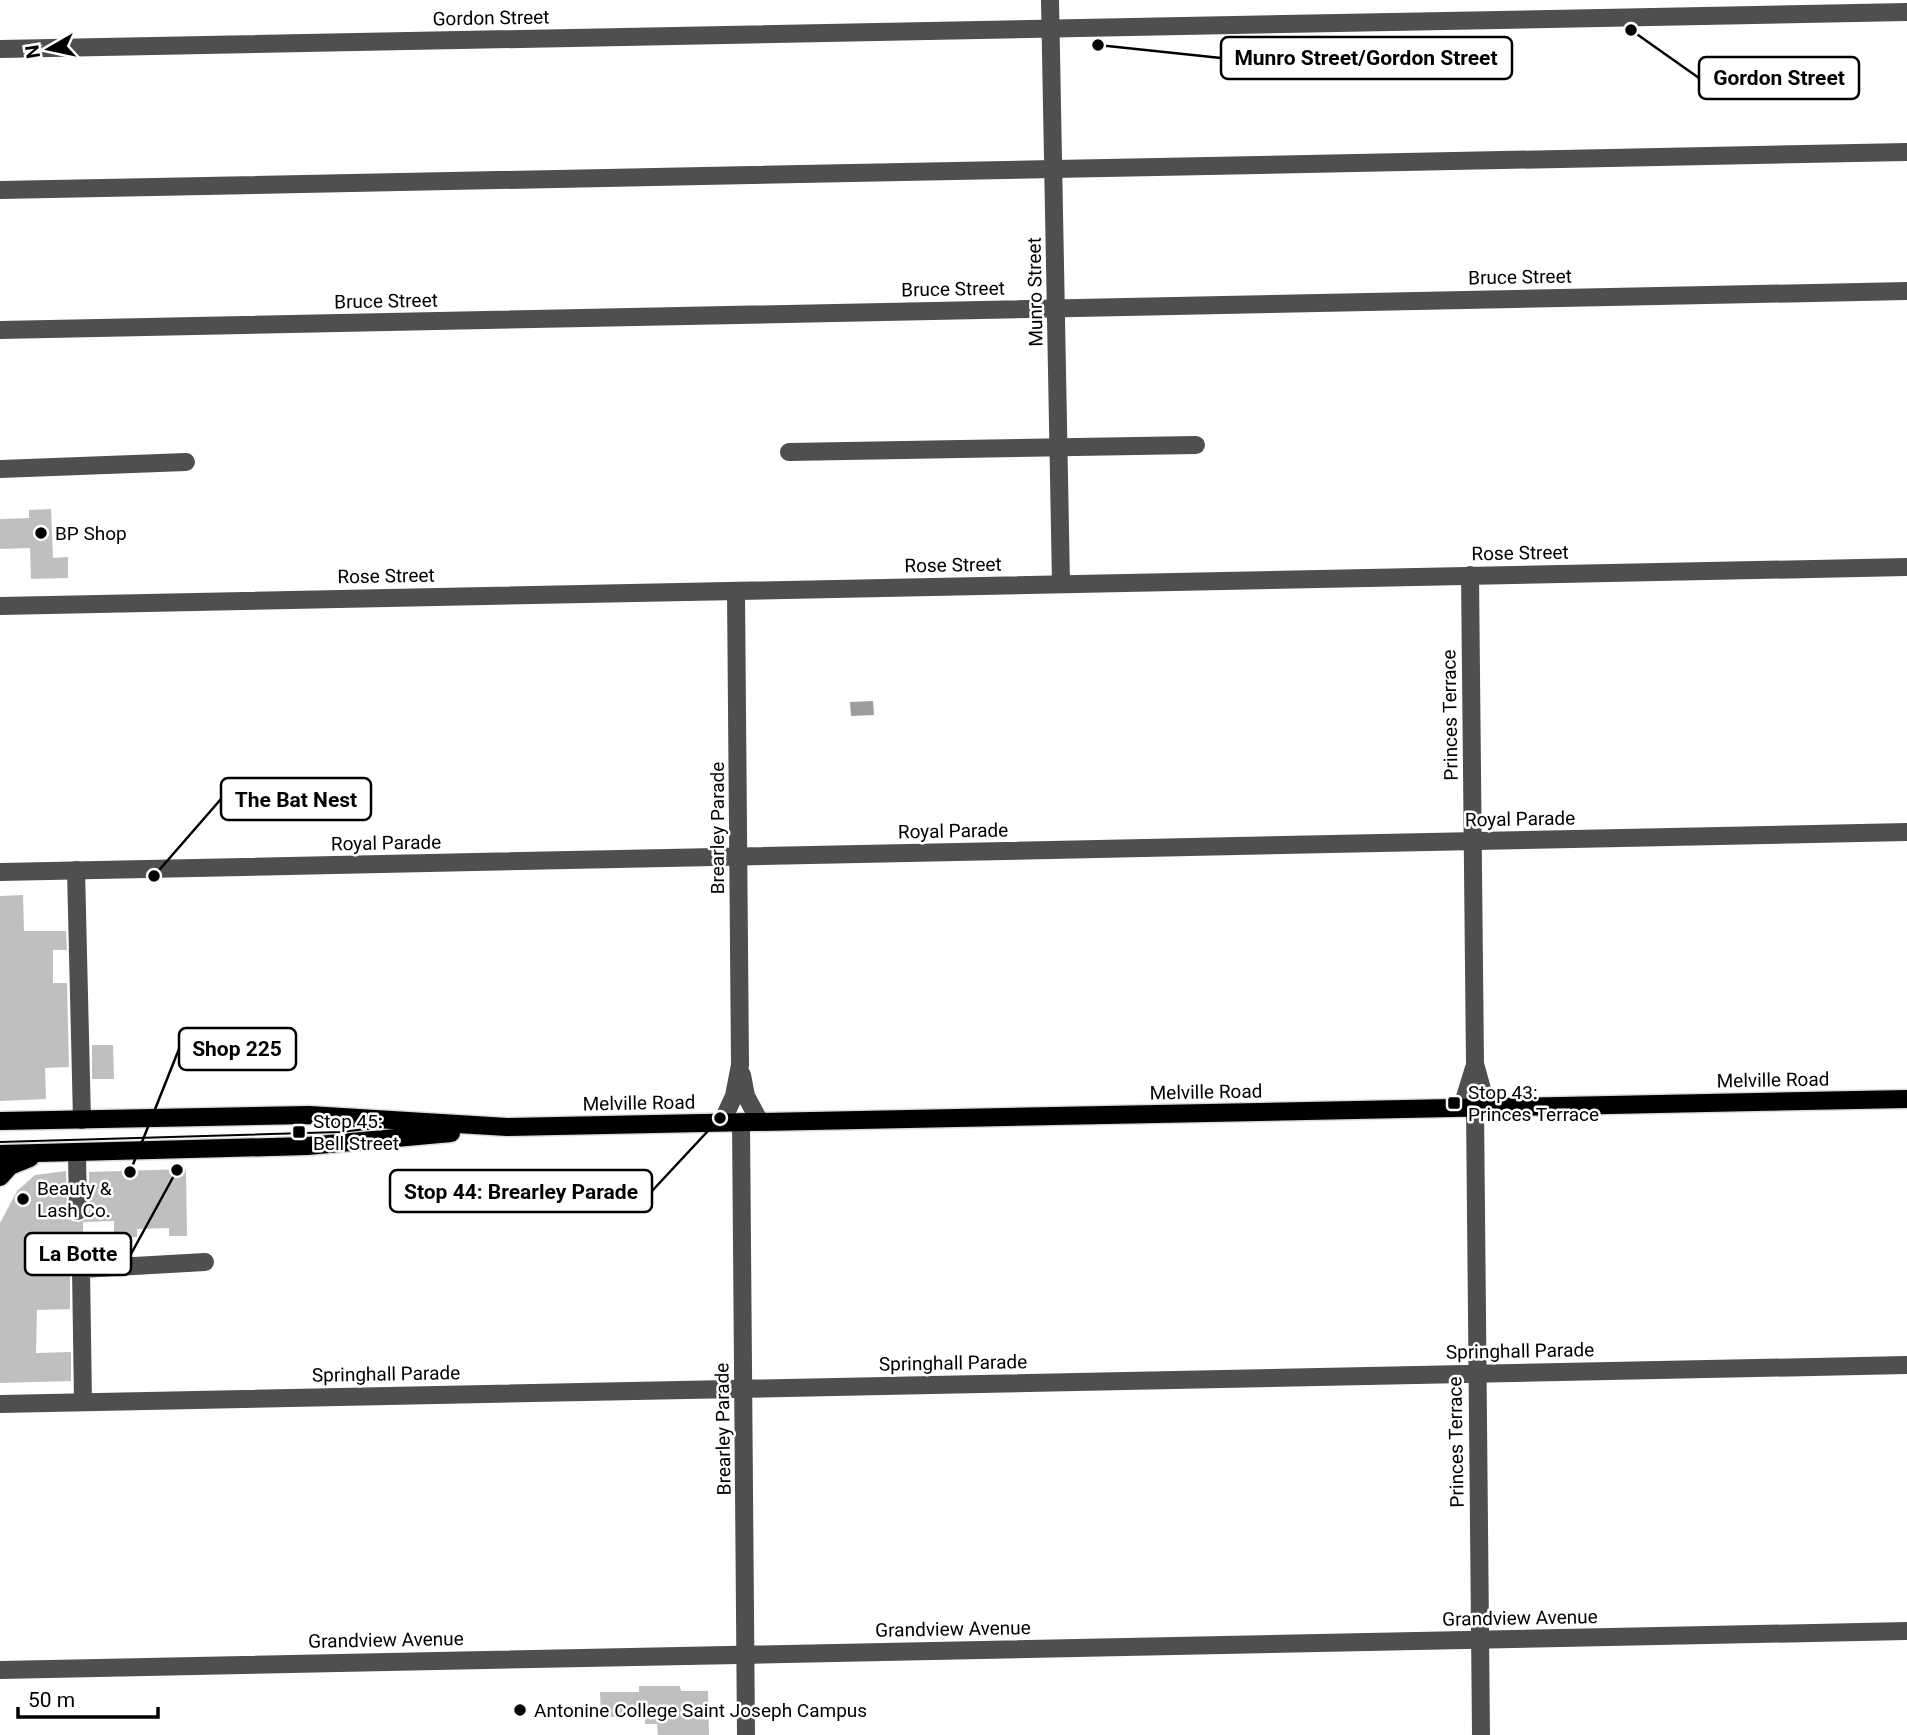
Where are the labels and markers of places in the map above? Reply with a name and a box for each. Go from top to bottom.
callout: Munro Street/Gordon Street [1221,37,1512,79]
callout: Gordon Street [1699,57,1859,99]
place label: BP Shop [55,522,127,545]
marker: BP Shop [33,525,49,541]
callout: The Bat Nest [221,778,371,820]
callout: Shop 225 [179,1028,296,1070]
place label: Stop 43: Princes Terrace [1468,1081,1599,1126]
marker: Stop 43: Princes Terrace [1446,1095,1462,1111]
place label: Stop 45: Bell Street [313,1110,399,1155]
marker: Stop 45: Bell Street [291,1124,307,1140]
callout: Stop 44: Brearley Parade [390,1170,652,1212]
place label: Beauty & Lash Co. [37,1177,112,1222]
marker: Beauty & Lash Co. [15,1191,31,1207]
callout: La Botte [25,1233,131,1275]
place label: Antonine College Saint Joseph Campus [534,1699,867,1722]
marker: Antonine College Saint Joseph Campus [512,1702,528,1718]

